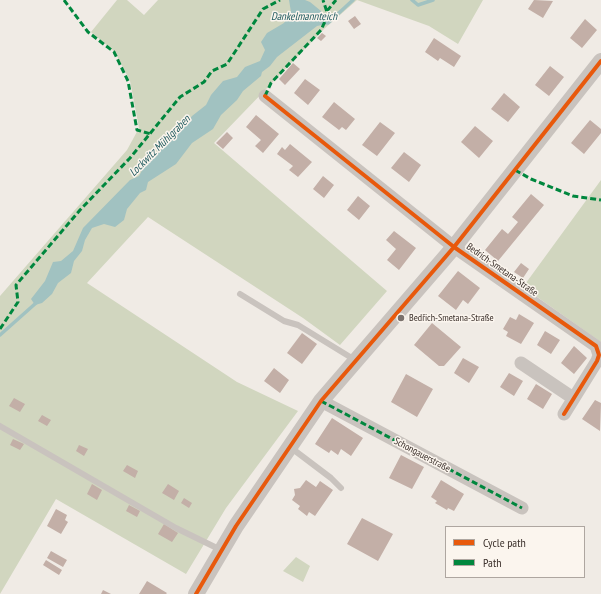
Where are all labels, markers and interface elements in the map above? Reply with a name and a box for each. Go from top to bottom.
water label: Dankelmannteich [271,10,337,24]
water label: Lockwitz Mühlgraben [127,113,193,179]
street label: Bedrich-Smetana-Straße [464,241,540,299]
place label: Bedřich-Smetana-Straße [409,312,494,324]
marker: Bedřich-Smetana-Straße [396,313,406,323]
street label: Schongauerstraße [392,435,452,475]
legend [445,526,585,578]
text: Cycle path [483,535,526,550]
text: Path [483,555,501,570]

